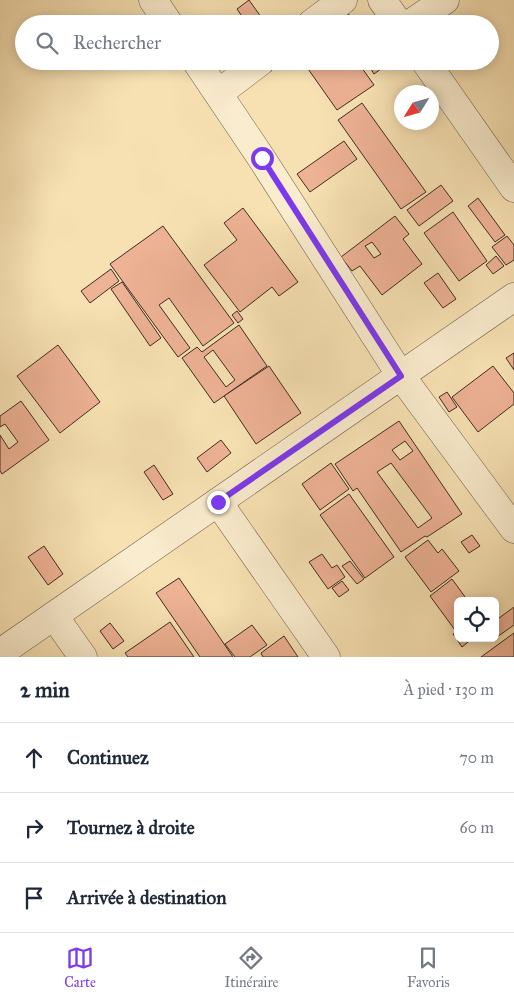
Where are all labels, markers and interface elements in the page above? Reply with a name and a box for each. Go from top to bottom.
search box [15,15,499,70]
icon: search [33,29,61,57]
text: Rechercher [73,31,161,54]
north arrow [394,85,439,130]
route start [251,147,274,170]
route end [207,491,230,514]
map controls [454,597,499,642]
button: locate [454,597,499,642]
text: 2 min [20,677,70,703]
text: À pied · 130 m [403,680,494,699]
icon: ahead [20,744,48,772]
text: Continuez [67,746,149,769]
text: 70 m [459,748,494,767]
icon: right [20,814,48,842]
text: Tournez à droite [67,816,195,839]
text: 60 m [460,818,494,837]
icon: arrive [20,884,48,912]
text: Arrivée à destination [67,886,226,909]
tab: Carte [64,944,96,991]
tab: Itinéraire [225,944,278,991]
tab: Favoris [407,944,450,991]

